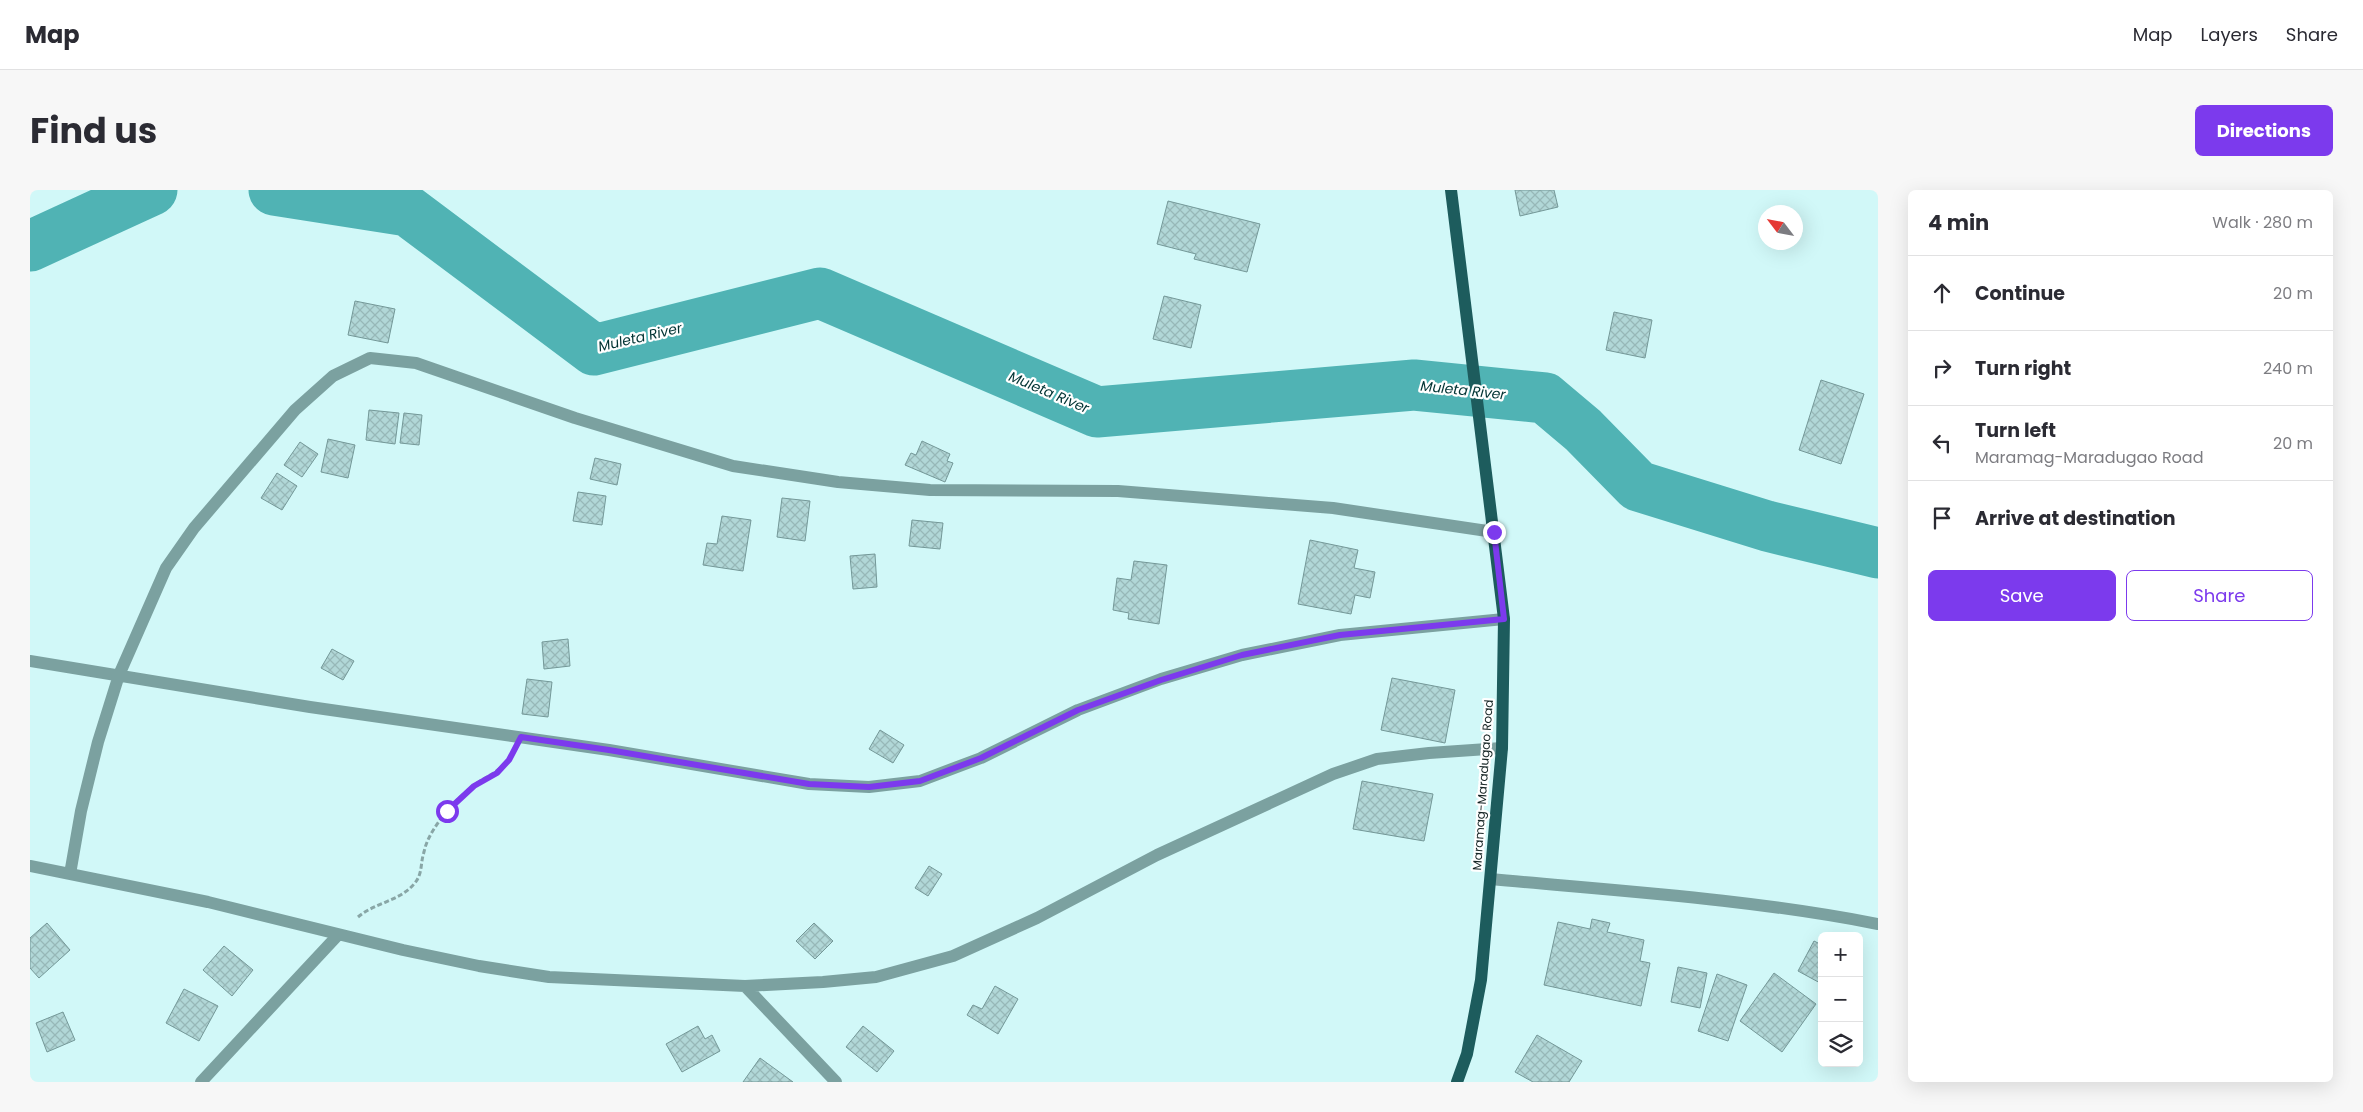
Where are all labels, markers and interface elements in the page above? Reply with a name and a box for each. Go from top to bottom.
text: Map [25,18,80,51]
text: Map [2133,22,2173,47]
text: Layers [2201,22,2258,47]
text: Share [2286,22,2338,47]
button: Directions [2195,105,2333,156]
text: Find us [30,106,157,155]
north arrow [1758,205,1803,250]
text: 4 min [1928,208,1989,237]
text: Walk · 280 m [2212,211,2313,234]
icon: ahead [1928,279,1956,307]
text: Continue [1975,280,2065,307]
text: 20 m [2273,282,2313,305]
water label: Muleta River [596,317,685,356]
icon: right [1928,354,1956,382]
text: Turn right [1975,355,2071,382]
text: 240 m [2263,357,2313,380]
water label: Muleta River [1006,366,1093,418]
water label: Muleta River [1419,376,1507,404]
text: Turn left [1975,417,2056,444]
icon: left [1928,429,1956,457]
text: 20 m [2273,432,2313,455]
text: Maramag-Maradugao Road [1975,446,2203,469]
icon: arrive [1928,504,1956,532]
text: Arrive at destination [1975,505,2176,532]
route end [1483,521,1506,544]
button: Save [1928,570,2116,621]
button: Share [2126,570,2313,621]
street label: Maramag-Maradugao Road [1468,699,1497,871]
route start [436,800,459,823]
map controls [1818,932,1863,1067]
button: + [1818,932,1863,977]
button: − [1818,977,1863,1022]
button: layers [1818,1022,1863,1067]

